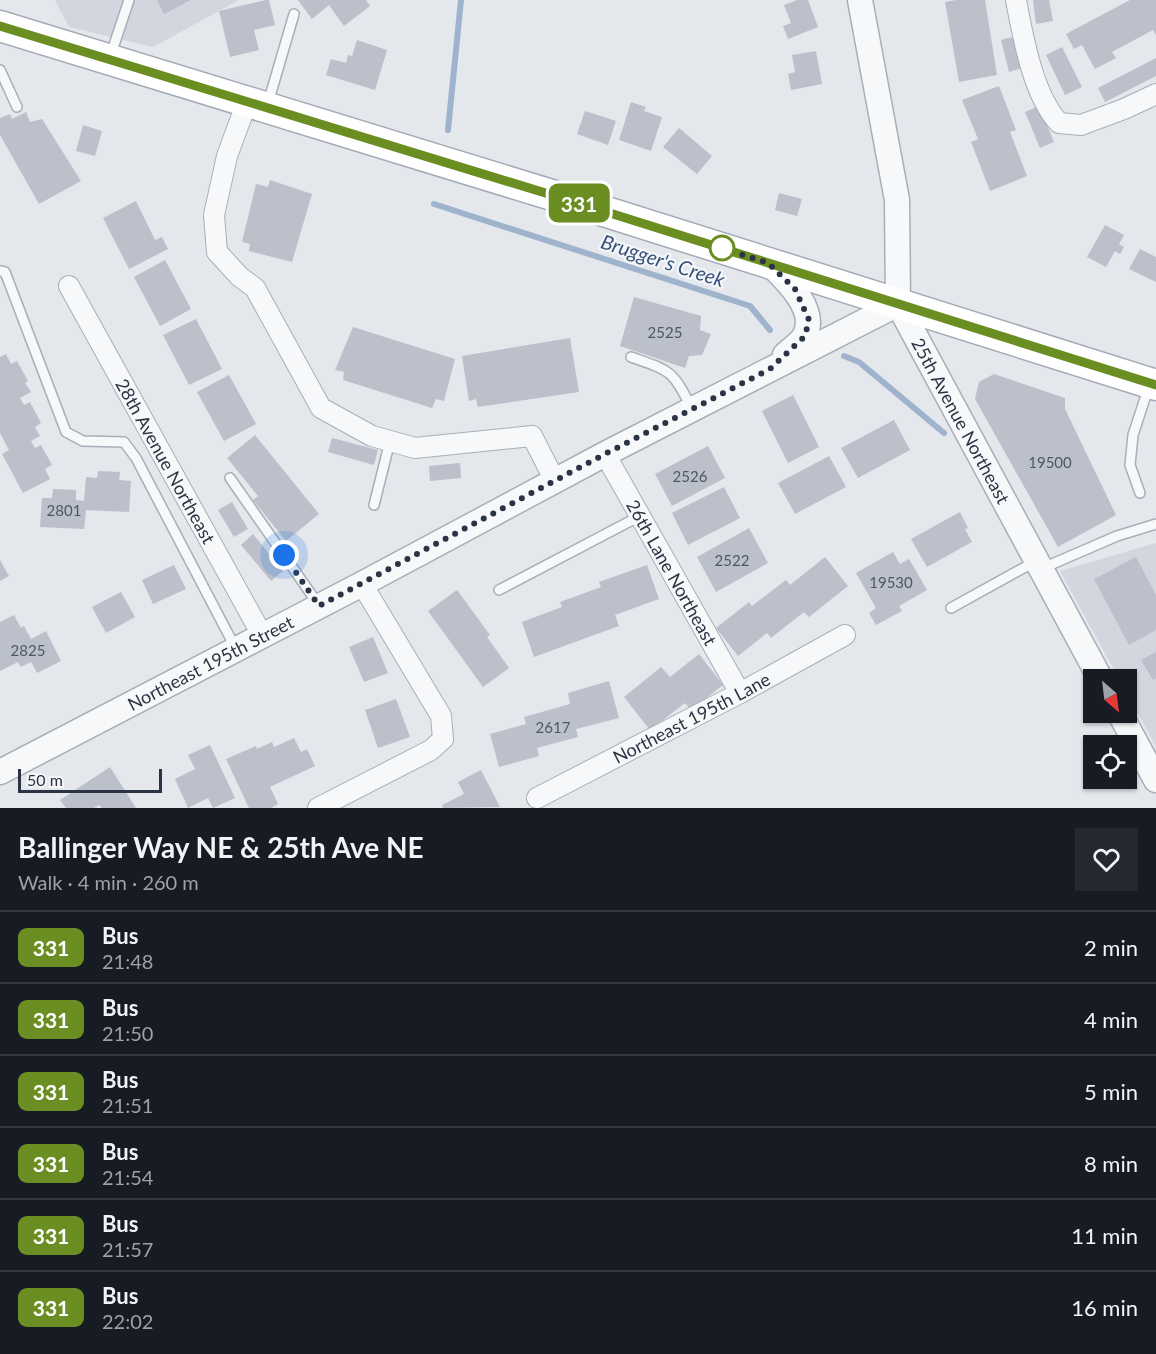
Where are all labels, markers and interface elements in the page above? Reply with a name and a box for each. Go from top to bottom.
line badge: 331 [544,184,614,222]
text: 331 [561,191,597,216]
water label: Brugger's Creek [598,229,728,291]
unlabelled marker [709,235,735,261]
house number: 2525 [648,323,682,341]
street label: 25th Avenue Northeast [907,334,1015,508]
street label: 28th Avenue Northeast [111,375,220,548]
house number: 19500 [1028,453,1072,471]
house number: 2526 [673,467,708,485]
street label: 26th Lane Northeast [622,496,722,650]
house number: 2801 [47,501,81,519]
your location [269,540,299,570]
house number: 2522 [715,551,749,569]
house number: 19530 [869,573,913,591]
street label: Northeast 195th Street [124,610,298,715]
house number: 2825 [11,641,45,659]
street label: Northeast 195th Lane [609,668,774,768]
north arrow [1083,669,1137,723]
map controls [1083,669,1137,789]
house number: 2617 [536,718,571,736]
button: locate [1083,735,1137,789]
scale bar [18,766,162,794]
text: 50 m [27,770,63,789]
button: heart [1075,828,1138,891]
text: Ballinger Way NE & 25th Ave NE [18,830,424,864]
text: Walk · 4 min · 260 m [18,870,199,894]
text: Bus [102,922,138,949]
text: 2 min [1084,934,1138,961]
text: 331 [33,935,69,960]
text: 21:48 [102,949,153,973]
text: Bus [102,994,138,1021]
text: 4 min [1084,1006,1138,1033]
text: 331 [33,1007,69,1032]
text: 21:50 [102,1021,153,1045]
text: Bus [102,1066,138,1093]
text: 5 min [1084,1078,1138,1105]
text: 331 [33,1079,69,1104]
text: 21:51 [102,1093,153,1117]
text: Bus [102,1138,138,1165]
text: 8 min [1084,1150,1138,1177]
text: 331 [33,1151,69,1176]
text: 21:54 [102,1165,153,1189]
text: Bus [102,1210,138,1237]
text: 11 min [1071,1222,1138,1249]
text: 331 [33,1223,69,1248]
text: 21:57 [102,1237,153,1261]
text: Bus [102,1282,138,1309]
text: 16 min [1071,1294,1138,1321]
text: 331 [33,1295,69,1320]
text: 22:02 [102,1309,153,1333]

